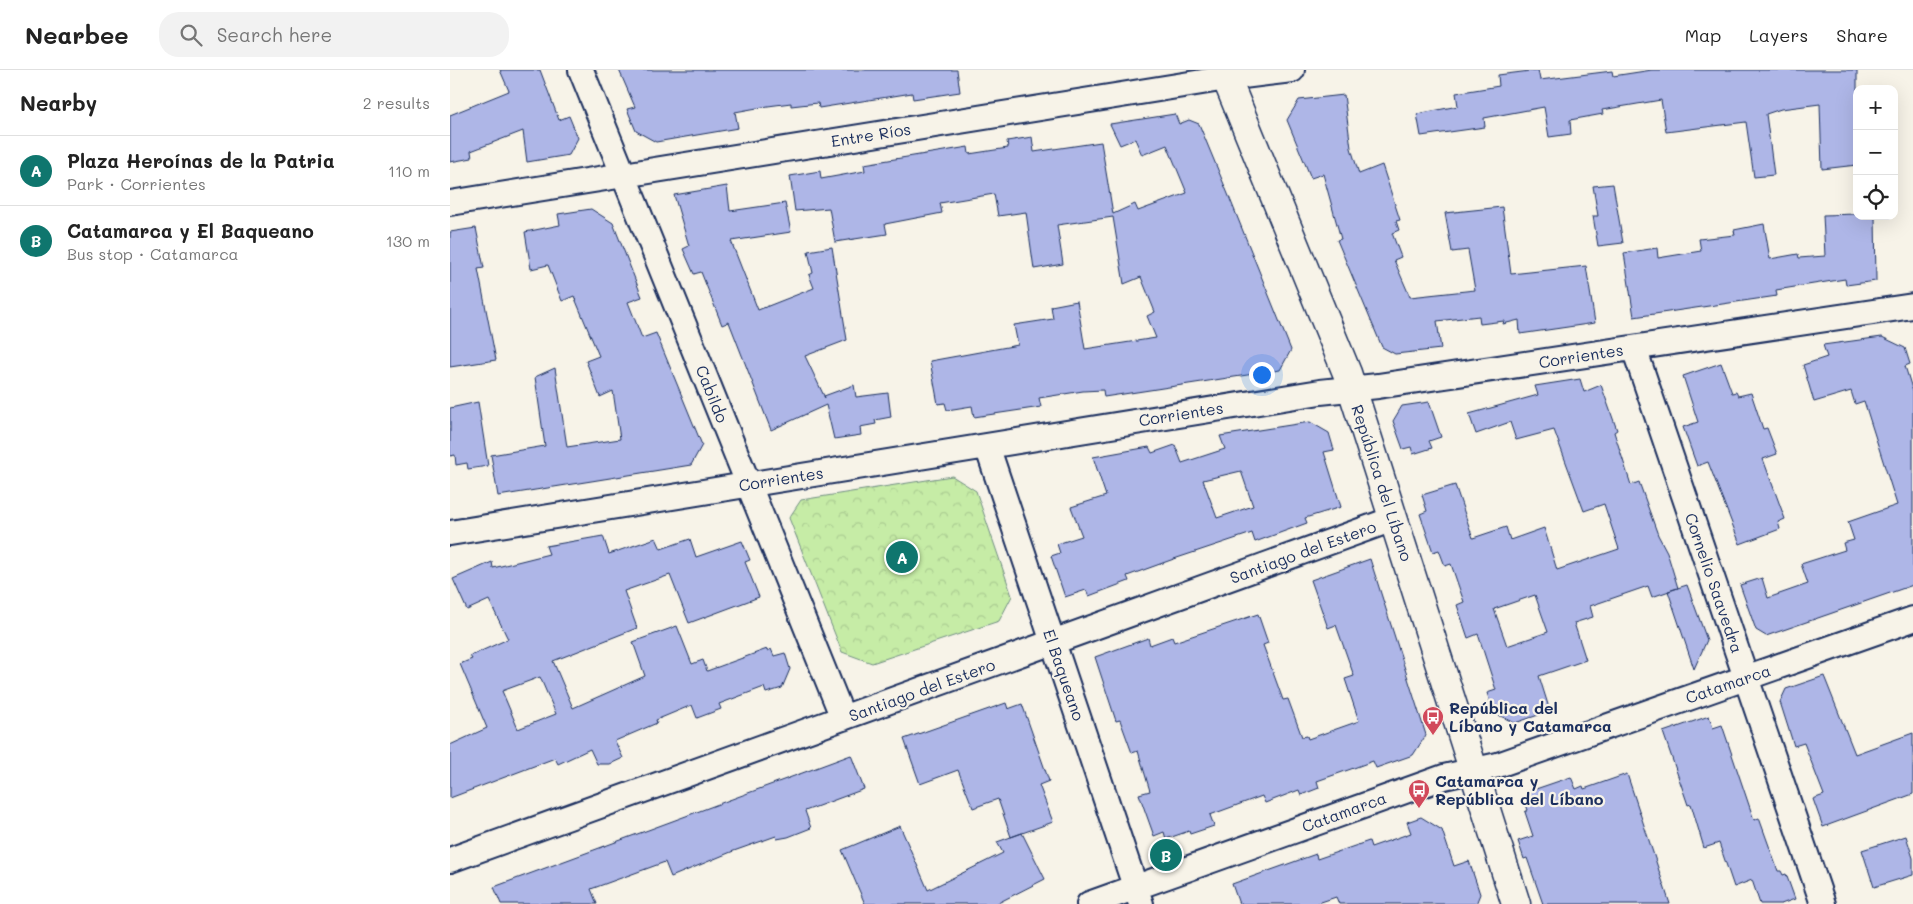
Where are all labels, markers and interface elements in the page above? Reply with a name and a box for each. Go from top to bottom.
search box [159,12,509,57]
text: Nearbee [25,19,129,50]
icon: search [177,21,205,49]
text: Search here [217,22,332,47]
text: Map [1685,23,1721,47]
text: Layers [1749,23,1808,47]
text: Share [1836,23,1888,47]
map controls [1853,85,1898,220]
button: + [1853,85,1898,130]
text: Nearby [20,89,97,116]
text: 2 results [363,92,430,113]
street label: Entre Ríos [829,118,912,151]
button: − [1853,130,1898,175]
text: Plaza Heroínas de la Patria [67,148,335,173]
text: A [30,160,42,181]
text: 110 m [388,160,430,181]
text: Park · Corrientes [67,173,206,194]
button: locate [1853,175,1898,220]
text: Catamarca y El Baqueano [67,218,314,243]
text: B [31,230,41,251]
text: 130 m [386,230,430,251]
text: Bus stop · Catamarca [67,243,239,264]
street label: Corrientes [1537,338,1625,373]
street label: Cabildo [691,362,733,426]
your location [1249,362,1275,388]
street label: Corrientes [1137,396,1225,431]
street label: República del Líbano [1347,402,1418,564]
street label: Corrientes [737,461,825,496]
street label: Cornelio Saavedra [1681,510,1748,656]
street label: Santiago del Estero [1227,515,1379,588]
pin: A [886,538,918,576]
street label: El Baqueano [1039,626,1090,723]
street label: Santiago del Estero [846,653,998,726]
street label: Catamarca [1683,659,1773,708]
place label: República del Líbano y Catamarca [1449,697,1612,736]
bus stop icon: República del Líbano y Catamarca [1421,705,1445,736]
place label: Catamarca y República del Líbano [1435,770,1604,809]
bus stop icon: Catamarca y República del Líbano [1407,778,1431,809]
street label: Catamarca [1299,787,1389,837]
pin: B [1150,836,1182,874]

